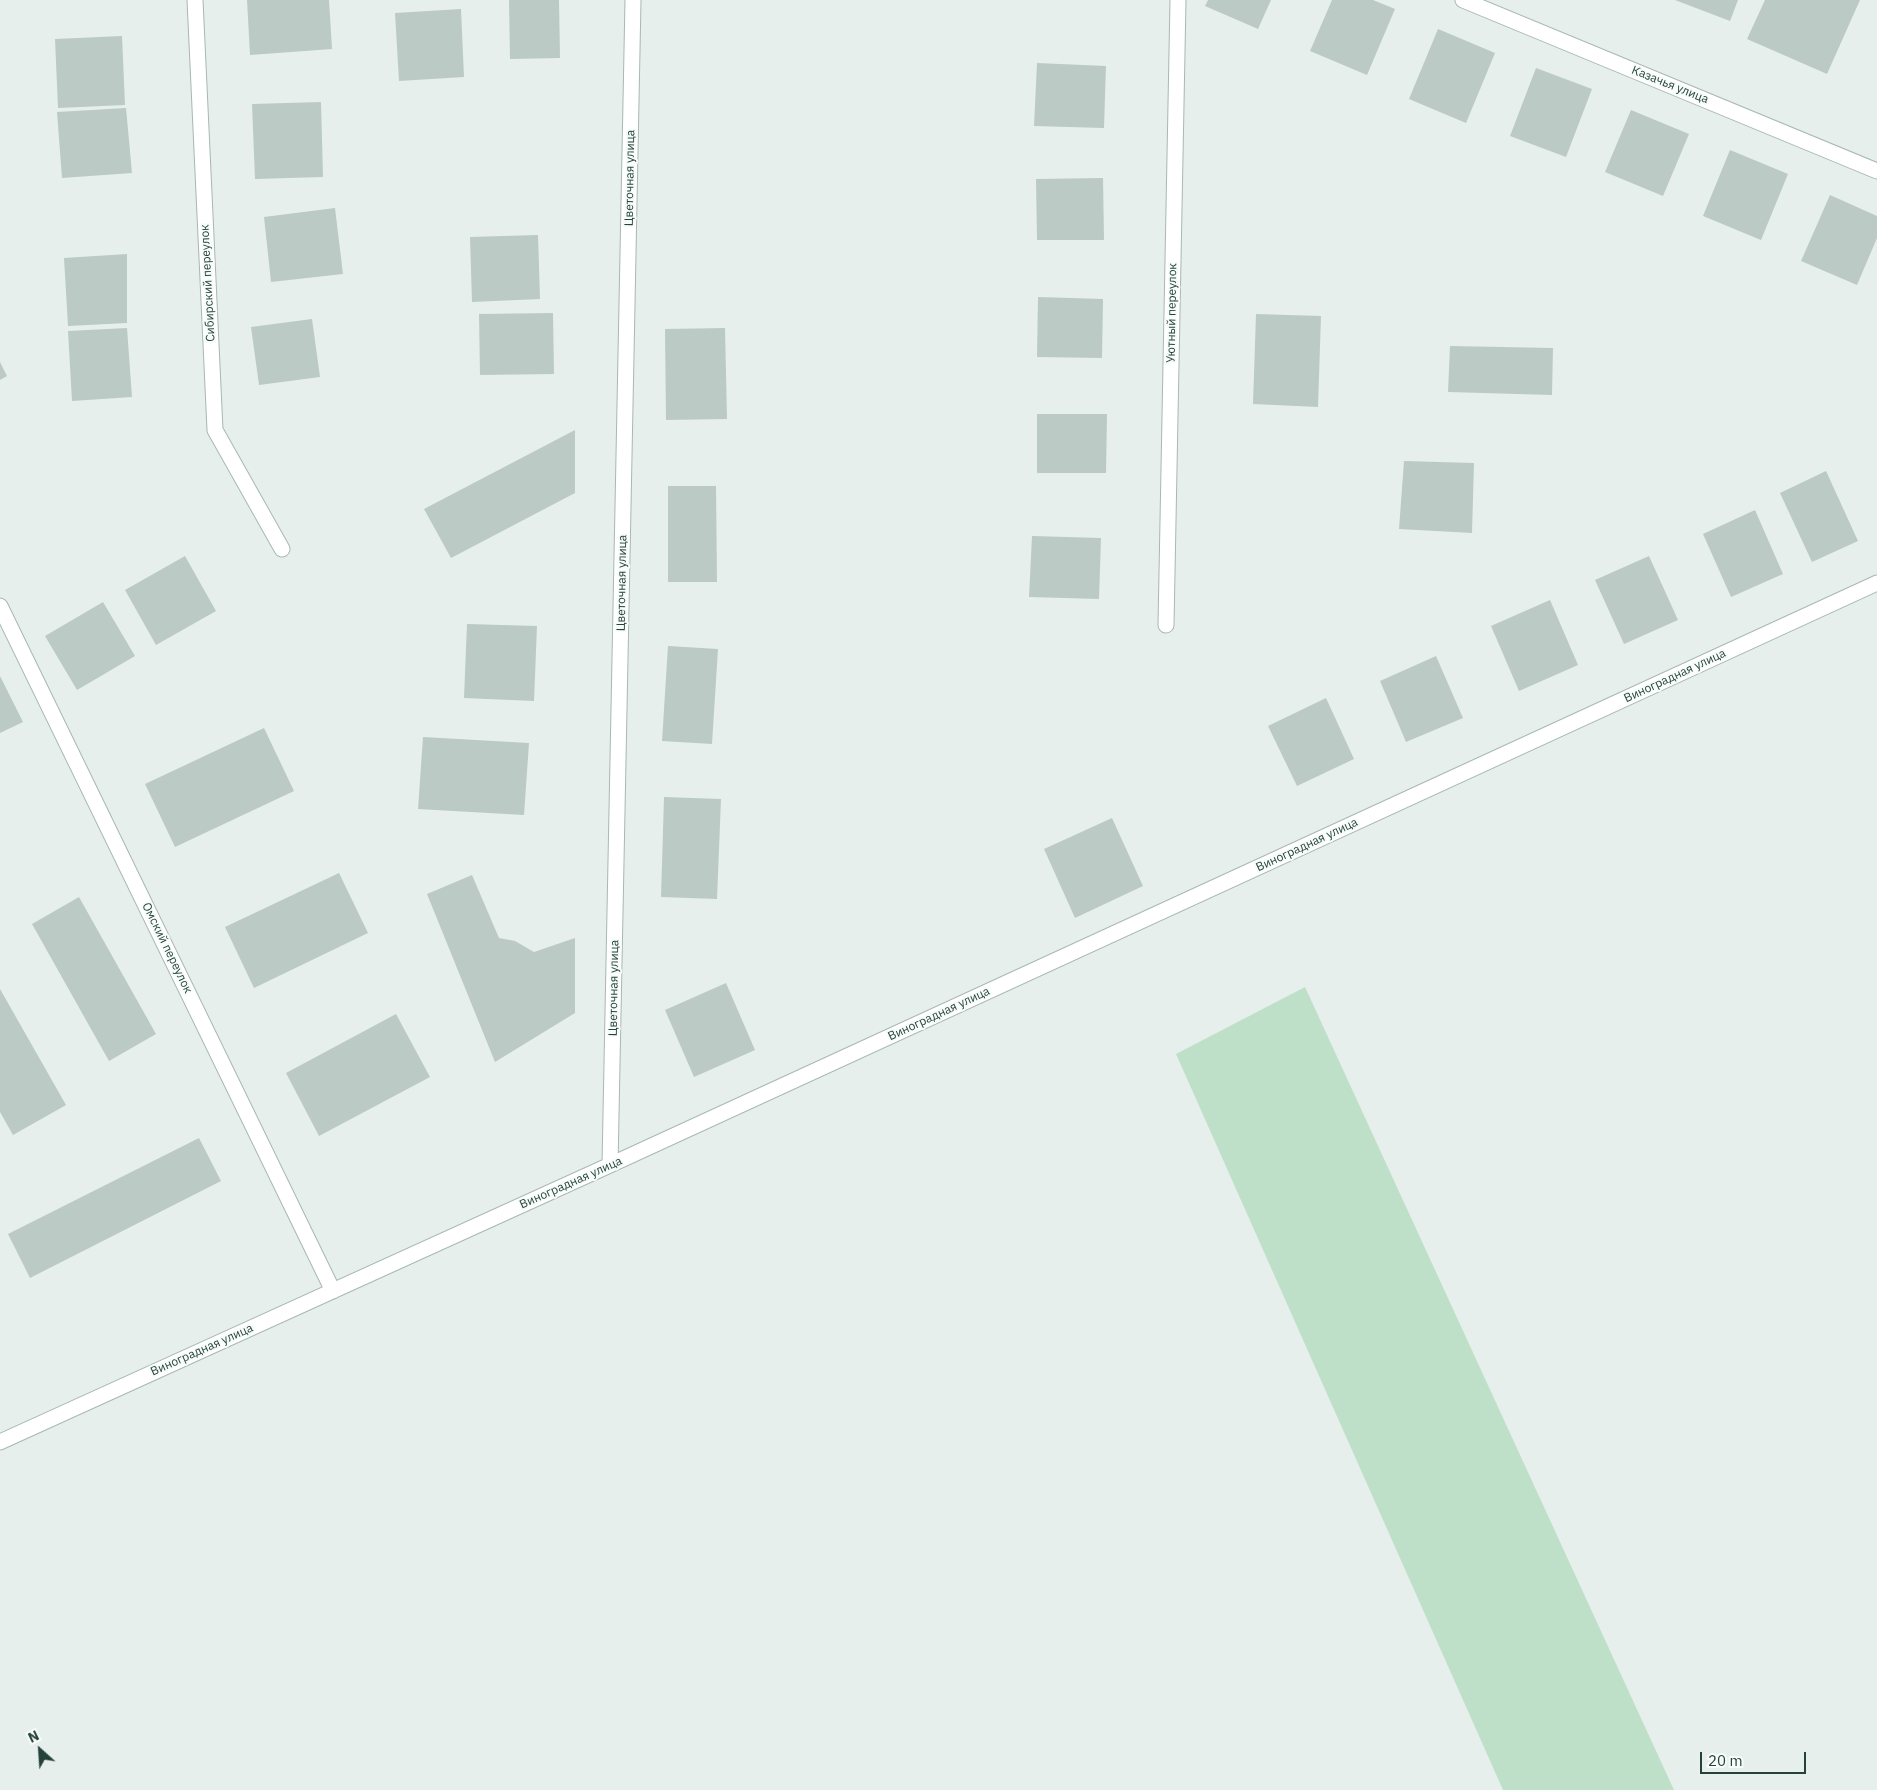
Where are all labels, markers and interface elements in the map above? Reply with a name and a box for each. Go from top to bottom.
street label: Казачья улица [1629,63,1711,107]
street label: Цветочная улица [622,130,638,226]
street label: Сибирский переулок [198,224,218,342]
street label: Уютный переулок [1164,263,1180,363]
street label: Цветочная улица [614,535,630,631]
street label: Виноградная улица [1622,646,1728,706]
street label: Виноградная улица [1254,815,1360,875]
street label: Омский переулок [139,900,195,996]
street label: Цветочная улица [606,940,622,1036]
street label: Виноградная улица [886,984,992,1044]
street label: Виноградная улица [518,1154,624,1212]
street label: Виноградная улица [149,1321,255,1379]
north arrow [15,1725,65,1775]
text: N [25,1726,42,1747]
scale bar [1702,1742,1808,1774]
text: 20 m [1708,1751,1743,1770]

